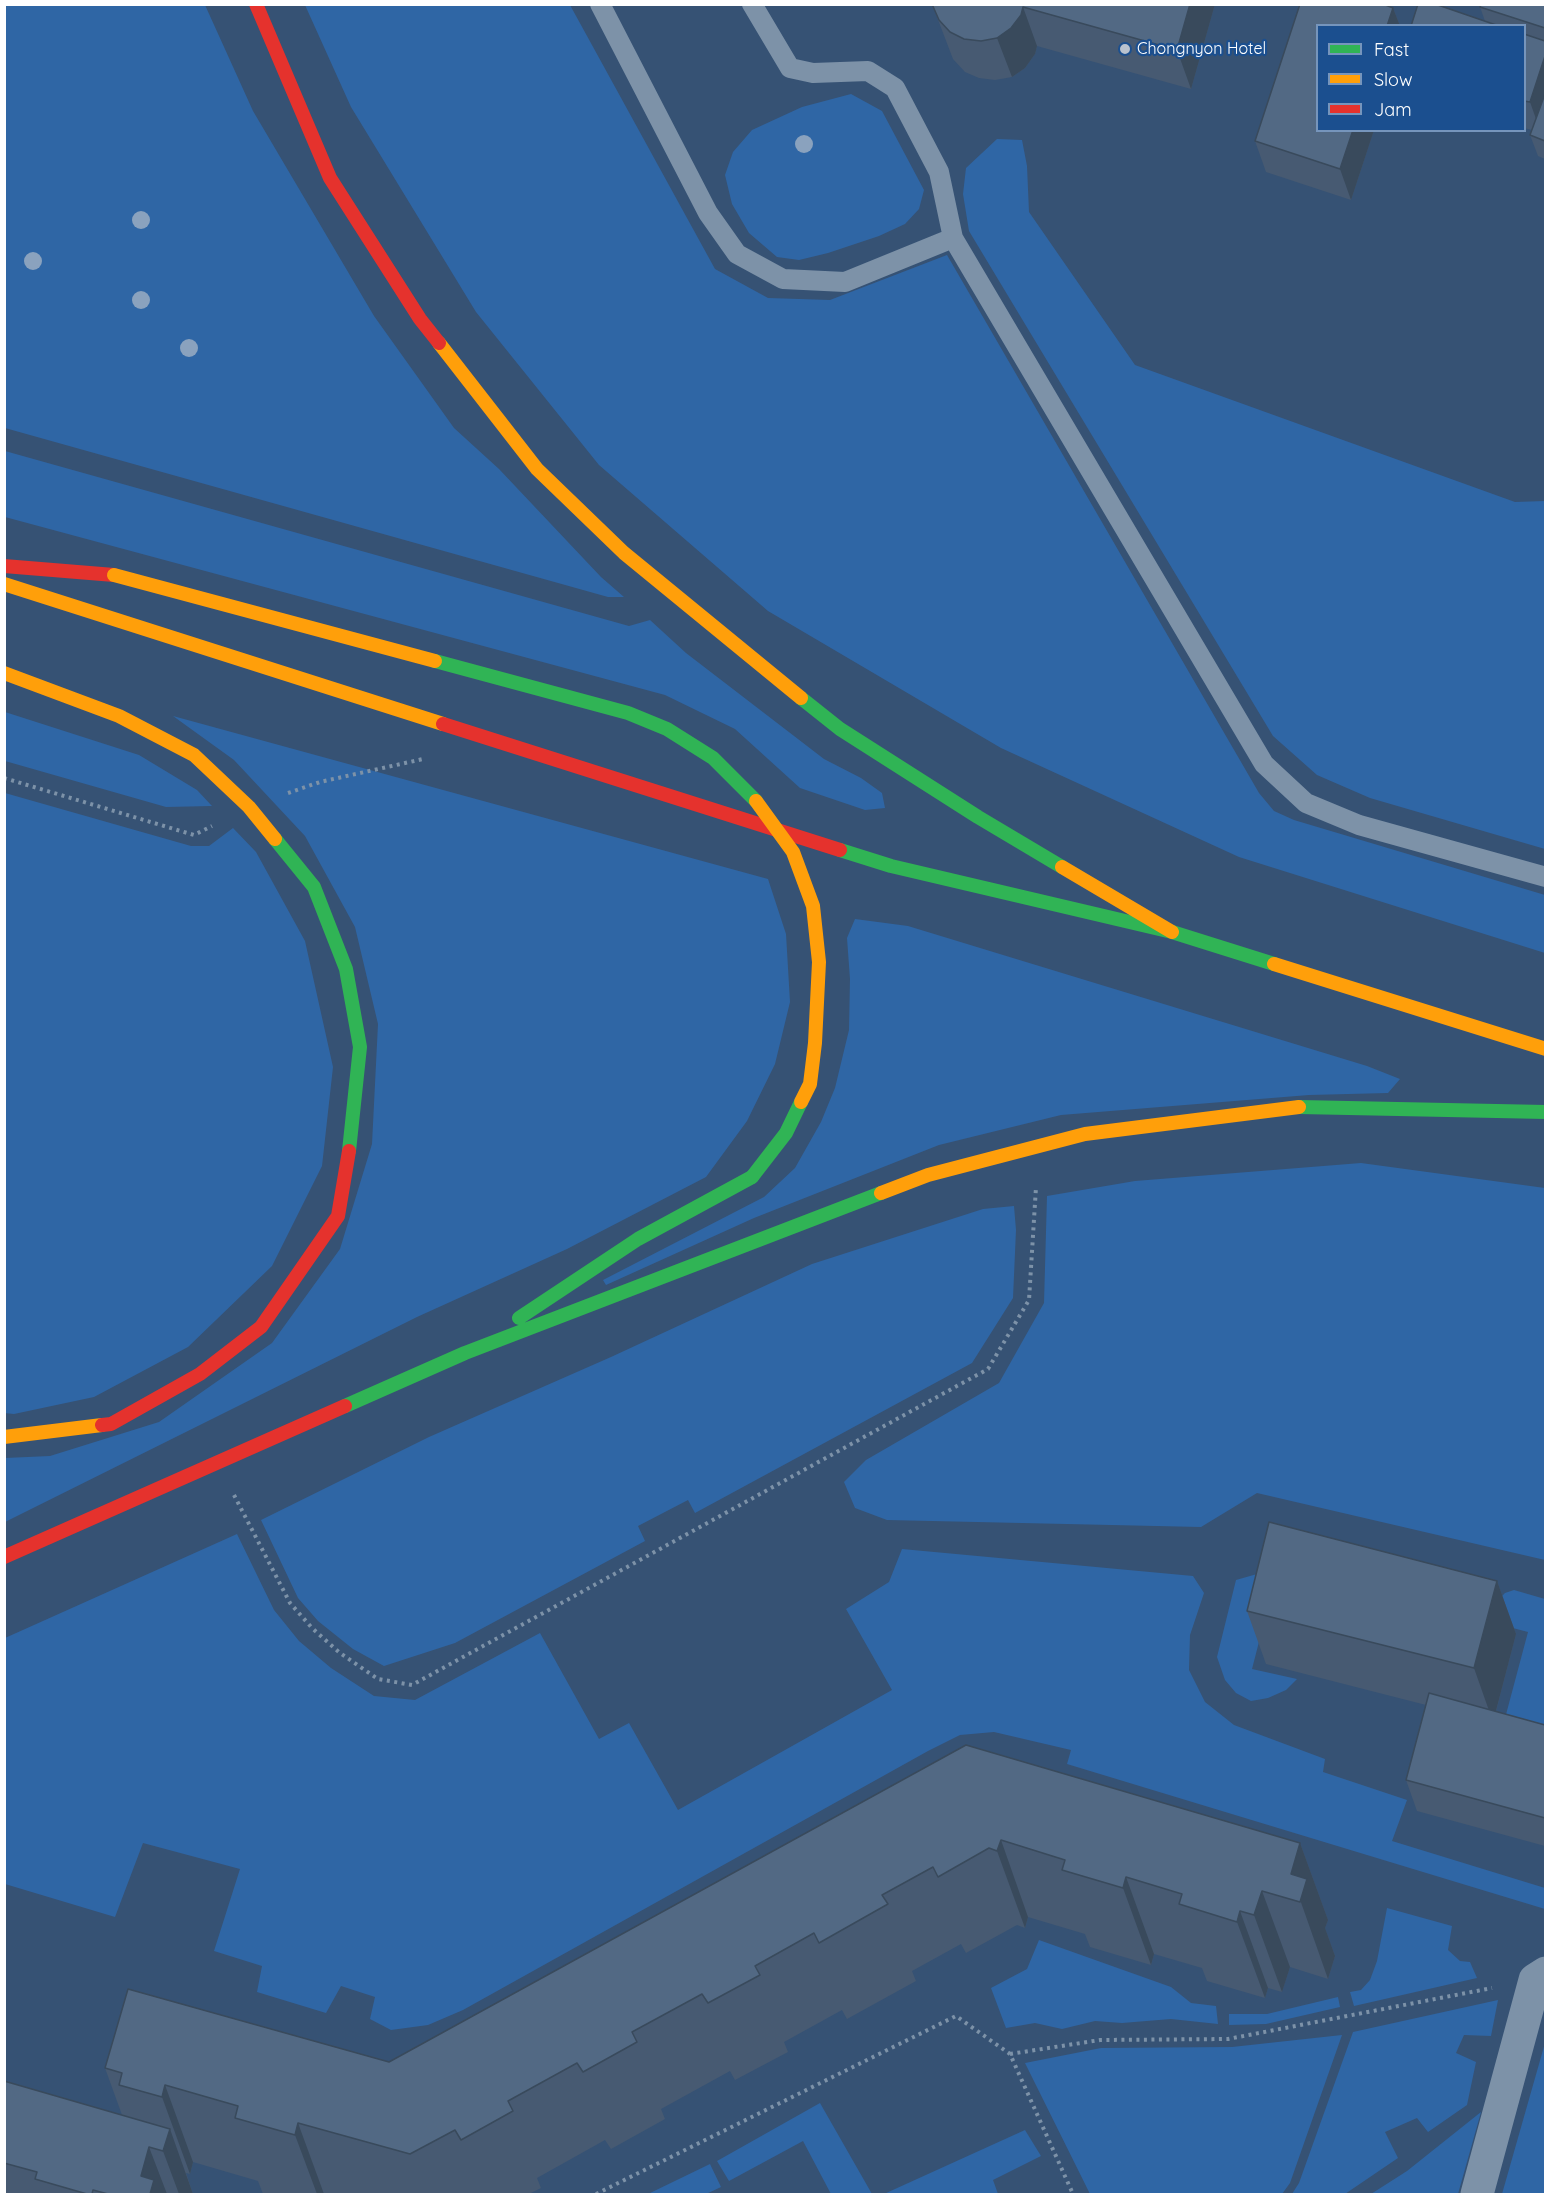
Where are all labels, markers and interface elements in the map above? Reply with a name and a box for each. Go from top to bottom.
legend [1316,24,1526,132]
text: Fast [1374,38,1409,61]
place label: Chongnyon Hotel [1137,39,1266,59]
marker: Chongnyon Hotel [1118,42,1132,56]
text: Slow [1374,68,1412,91]
text: Jam [1374,98,1412,121]

